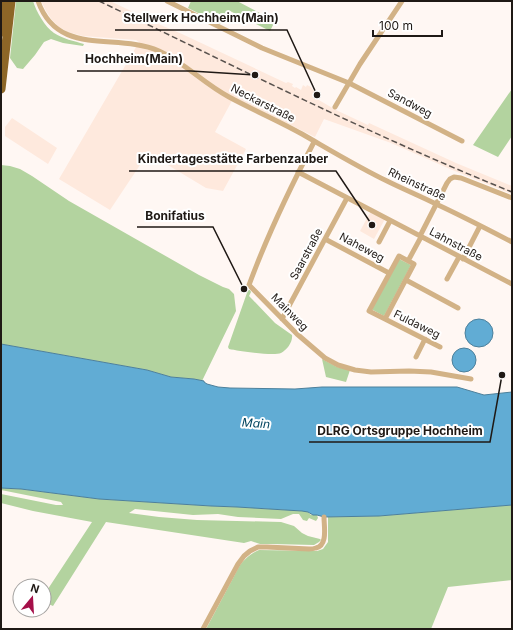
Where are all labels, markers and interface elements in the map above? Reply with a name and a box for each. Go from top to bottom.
callout: Stellwerk Hochheim(Main) [115,6,287,30]
text: Stellwerk Hochheim(Main) [123,10,279,25]
scale bar [373,12,442,38]
text: 100 m [379,18,413,33]
callout: Hochheim(Main) [77,47,191,71]
text: Hochheim(Main) [85,51,183,66]
street label: Neckarstraße [229,81,297,125]
street label: Sandweg [385,85,435,121]
callout: Kindertagesstätte Farbenzauber [129,147,336,171]
text: Kindertagesstätte Farbenzauber [138,151,328,166]
street label: Rheinstraße [386,165,448,203]
callout: Bonifatius [137,203,213,227]
text: Bonifatius [145,208,205,223]
street label: Lahnstraße [427,224,485,264]
street label: Saarstraße [287,226,325,282]
street label: Naheweg [337,229,387,265]
street label: Mainweg [268,290,312,334]
street label: Fuldaweg [391,307,443,341]
water label: Main [241,415,271,431]
callout: DLRG Ortsgruppe Hochheim [309,418,490,442]
text: DLRG Ortsgruppe Hochheim [317,423,483,438]
north arrow [12,578,52,618]
text: N [29,581,41,596]

